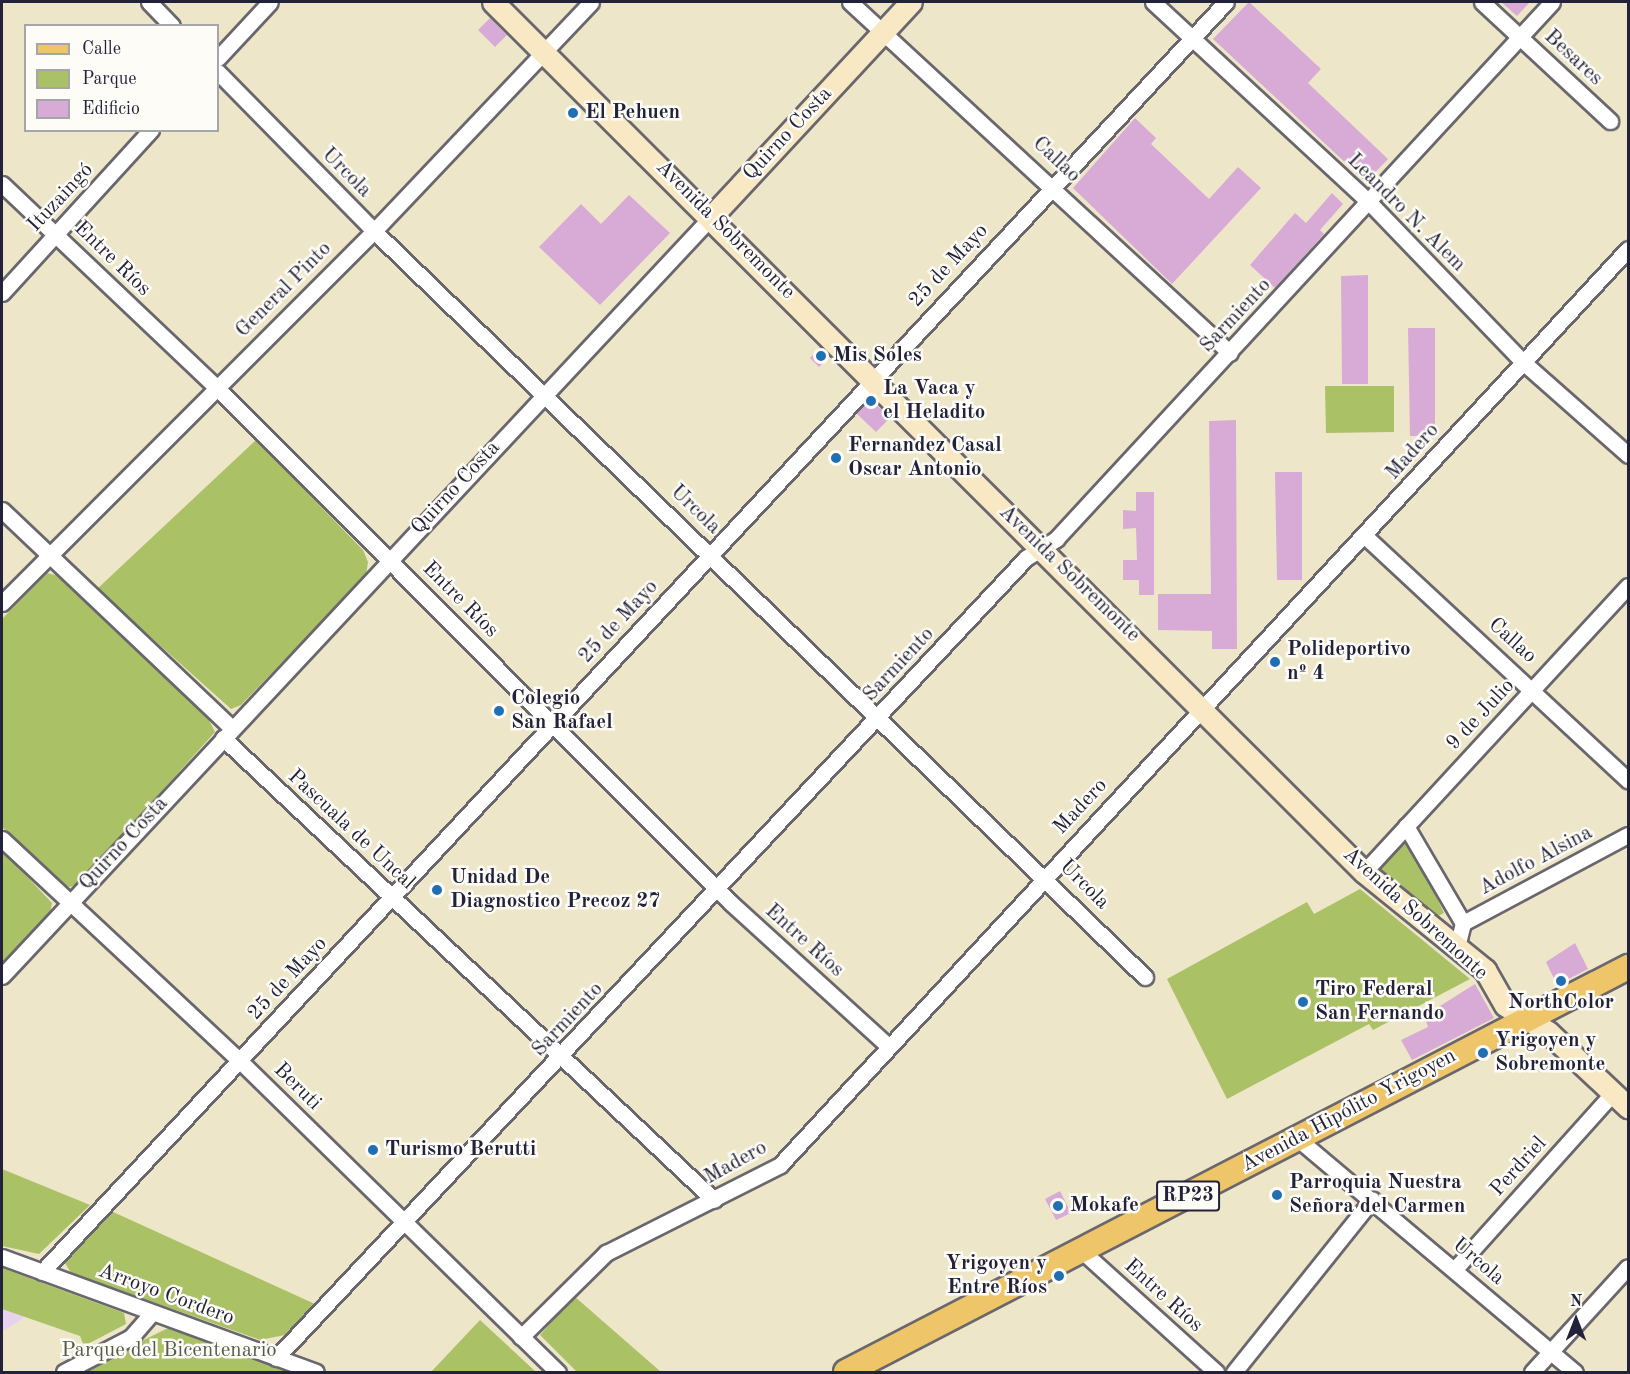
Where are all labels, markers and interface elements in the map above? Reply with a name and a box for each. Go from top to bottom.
legend [24,24,219,132]
street label: Besares [1538,25,1608,91]
text: Calle [82,40,121,58]
text: Parque [82,70,137,88]
street label: Quirno Costa [738,82,838,186]
text: Edificio [82,100,140,118]
place label: El Pehuen [585,100,680,126]
marker: El Pehuen [566,106,580,120]
street label: Callao [1027,131,1085,189]
street label: Urcola [316,143,376,203]
street label: Leandro N. Alem [1341,148,1471,278]
street label: Avenida Sobremonte [650,155,800,305]
street label: Ituzaingó [23,158,99,238]
street label: Entre Ríos [68,216,156,302]
street label: 25 de Mayo [904,219,994,313]
street label: General Pinto [231,237,337,343]
street label: Sarmiento [1195,273,1277,359]
place label: Mis Soles [833,343,922,369]
marker: Mis Soles [814,349,828,363]
place label: La Vaca y el Heladito [883,376,985,426]
marker: La Vaca y el Heladito [864,394,878,408]
street label: Madero [1381,418,1445,486]
place label: Fernandez Casal Oscar Antonio [848,433,1002,483]
street label: Quirno Costa [406,436,506,540]
marker: Fernandez Casal Oscar Antonio [829,451,843,465]
street label: Urcola [664,480,726,540]
street label: Avenida Sobremonte [993,500,1145,648]
street label: Entre Ríos [417,557,503,643]
street label: 25 de Mayo [574,575,664,669]
street label: Callao [1483,613,1541,669]
street label: Sarmiento [858,622,940,708]
place label: Polideportivo nº 4 [1287,637,1411,687]
marker: Polideportivo nº 4 [1268,655,1282,669]
street label: 9 de Julio [1441,674,1521,756]
place label: Colegio San Rafael [511,686,613,736]
marker: Colegio San Rafael [492,704,506,718]
street label: Pascuala de Uncal [282,765,420,895]
street label: Madero [1049,774,1113,840]
street label: Quirno Costa [74,792,174,896]
street label: Adolfo Alsina [1475,821,1597,901]
street label: Avenida Sobremonte [1337,842,1493,986]
street label: Urcola [1054,855,1114,915]
place label: Unidad De Diagnostico Precoz 27 [450,865,661,915]
marker: Unidad De Diagnostico Precoz 27 [428,881,446,899]
street label: Entre Ríos [759,899,849,983]
street label: 25 de Mayo [243,932,333,1026]
marker: NorthColor [1554,974,1568,988]
street label: Sarmiento [527,977,609,1063]
place label: Tiro Federal San Fernando [1315,977,1444,1027]
place label: NorthColor [1508,990,1614,1016]
marker: Tiro Federal San Fernando [1296,995,1310,1009]
place label: Yrigoyen y Sobremonte [1495,1028,1605,1078]
street label: Avenida Hipólito Yrigoyen [1237,1044,1461,1178]
marker: Yrigoyen y Sobremonte [1476,1046,1490,1060]
street label: Beruti [268,1058,326,1116]
street label: Perdriel [1486,1132,1552,1202]
street label: Madero [700,1136,772,1190]
place label: Turismo Berutti [385,1137,536,1163]
marker: Turismo Berutti [366,1143,380,1157]
place label: Parroquia Nuestra Señora del Carmen [1289,1170,1465,1220]
road number: RP23 [1155,1179,1221,1213]
marker: Parroquia Nuestra Señora del Carmen [1270,1188,1284,1202]
place label: Mokafe [1070,1193,1139,1219]
marker: Mokafe [1051,1199,1065,1213]
street label: Urcola [1447,1233,1509,1291]
place label: Yrigoyen y Entre Ríos [946,1251,1047,1301]
street label: Entre Ríos [1118,1254,1208,1338]
street label: Arroyo Cordero [95,1259,237,1331]
marker: Yrigoyen y Entre Ríos [1052,1269,1066,1283]
north arrow [1546,1290,1606,1350]
text: N [1570,1294,1582,1310]
park label: Parque del Bicentenario [61,1338,277,1364]

